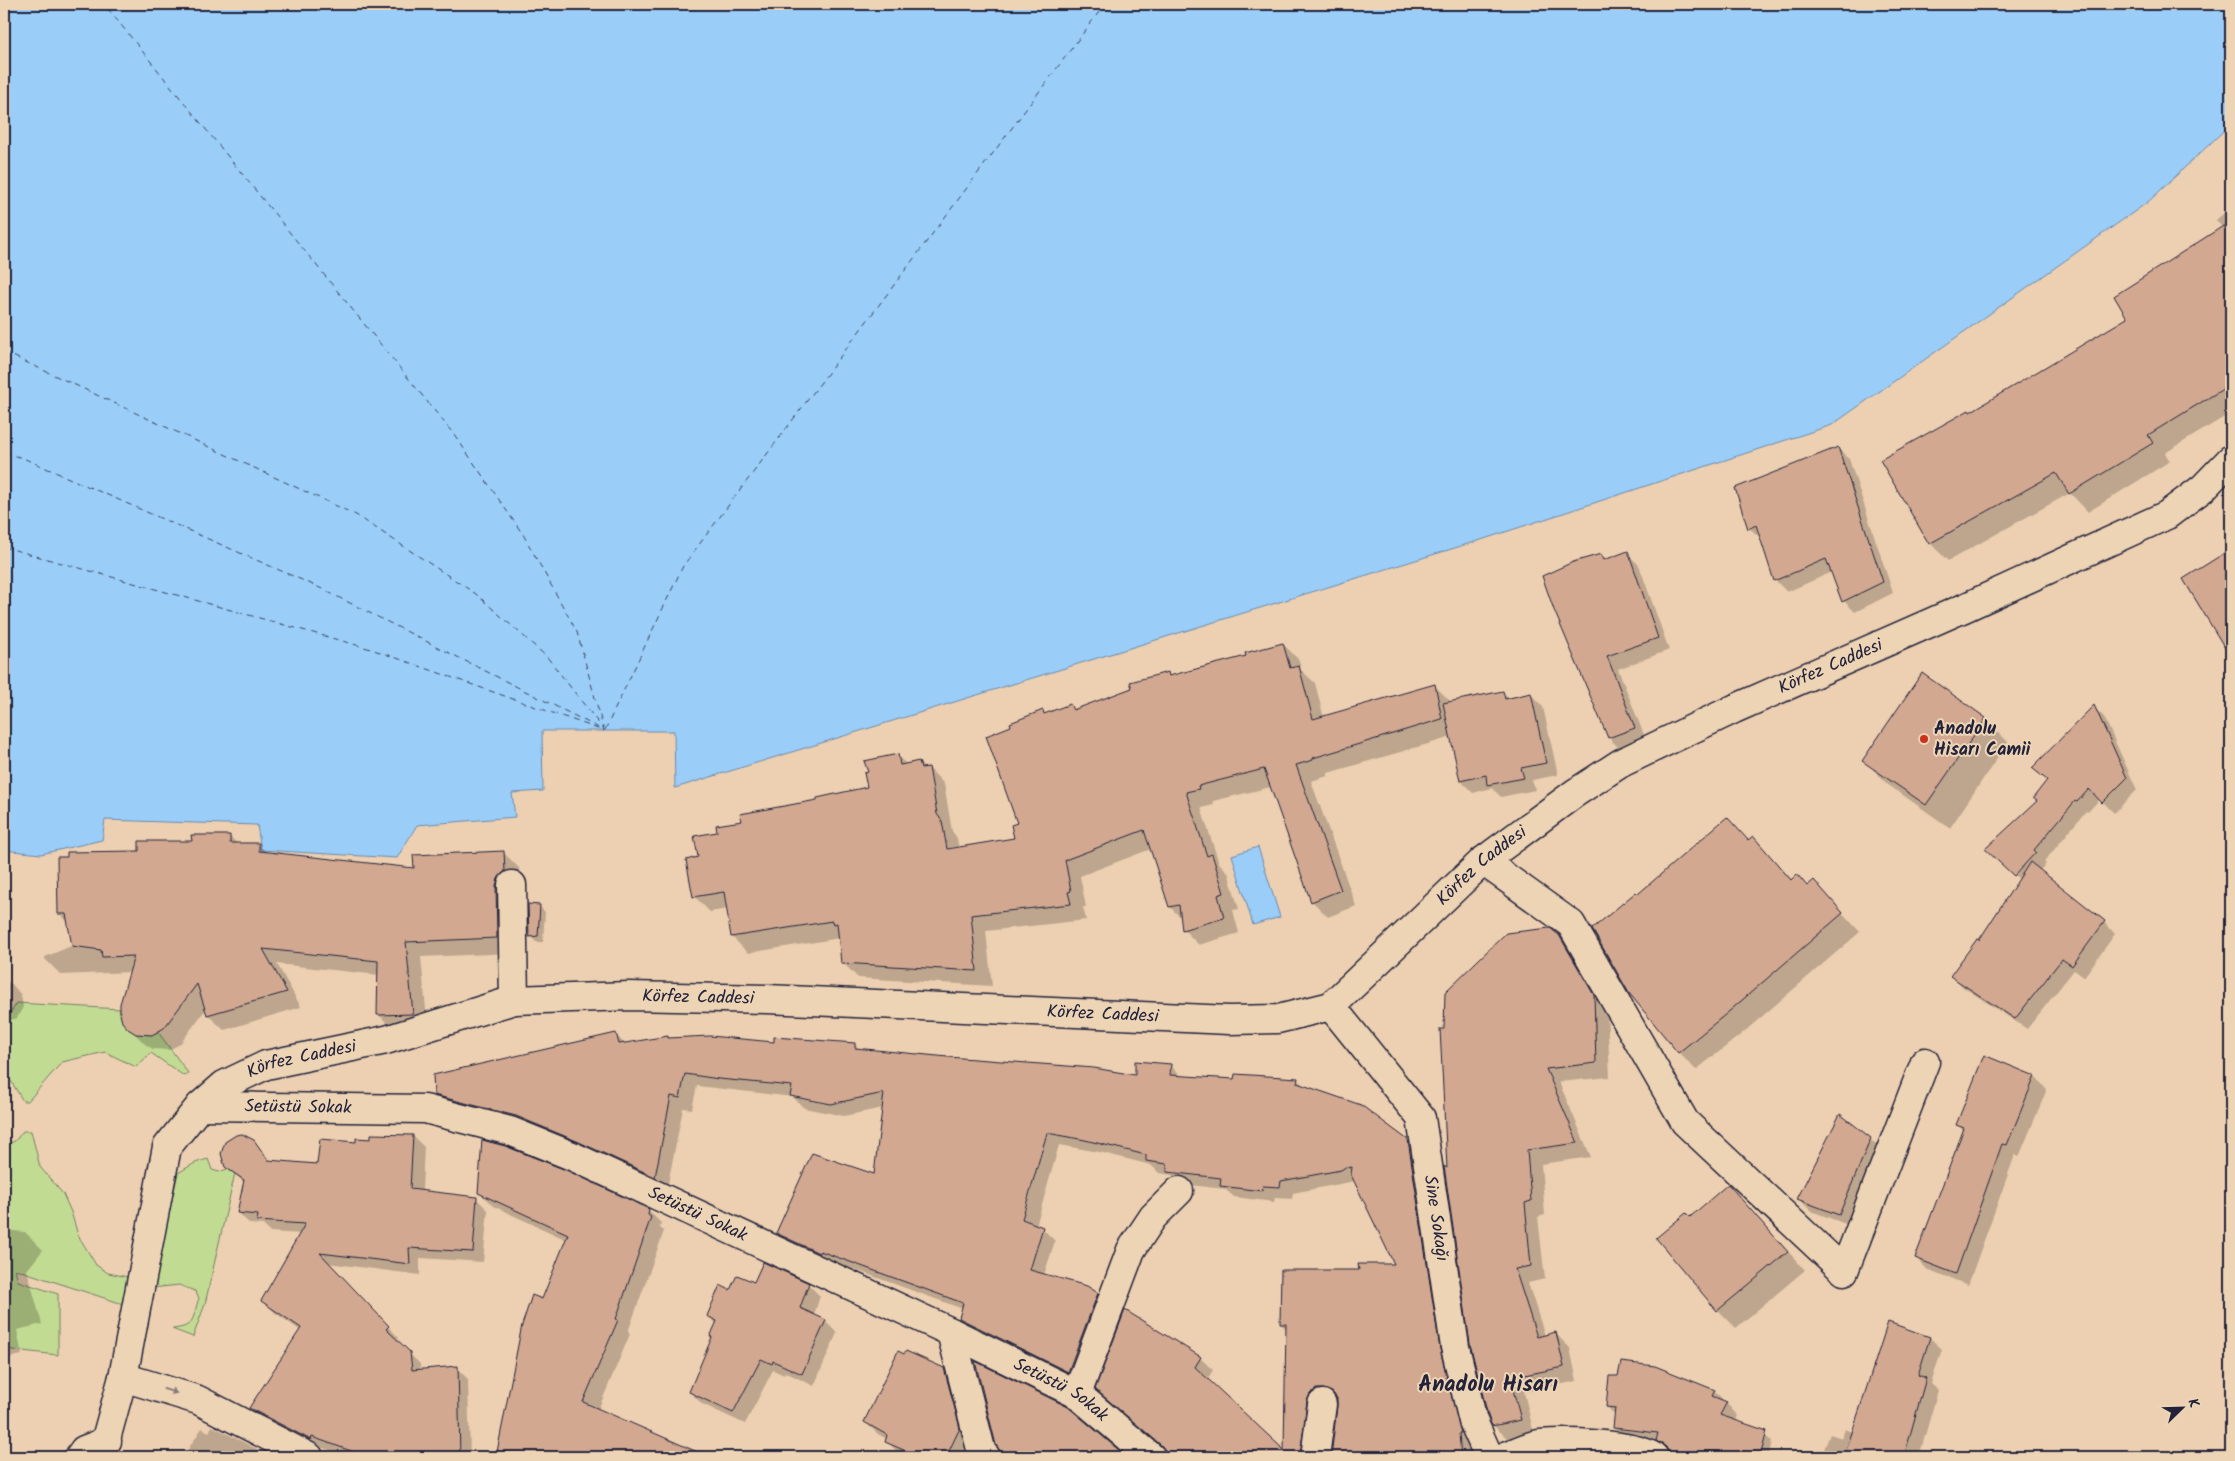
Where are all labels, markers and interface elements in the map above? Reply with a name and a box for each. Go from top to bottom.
street label: Körfez Caddesi [1773,631,1888,702]
place label: Anadolu Hisarı Camii [1934,715,2031,765]
marker: Anadolu Hisarı Camii [1918,733,1930,745]
street label: Körfez Caddesi [1429,818,1534,913]
street label: Körfez Caddesi [642,982,755,1013]
street label: Körfez Caddesi [1046,997,1160,1031]
street label: Körfez Caddesi [242,1032,360,1087]
street label: Setüstü Sokak [244,1092,352,1123]
street label: Sine Sokağı [1415,1173,1457,1263]
street label: Setüstü Sokak [643,1179,753,1250]
street label: Setüstü Sokak [1008,1350,1115,1430]
district label: Anadolu Hisarı [1418,1368,1558,1403]
north arrow [2158,1384,2208,1434]
one-way arrow [163,1387,178,1395]
text: K [2181,1395,2205,1412]

